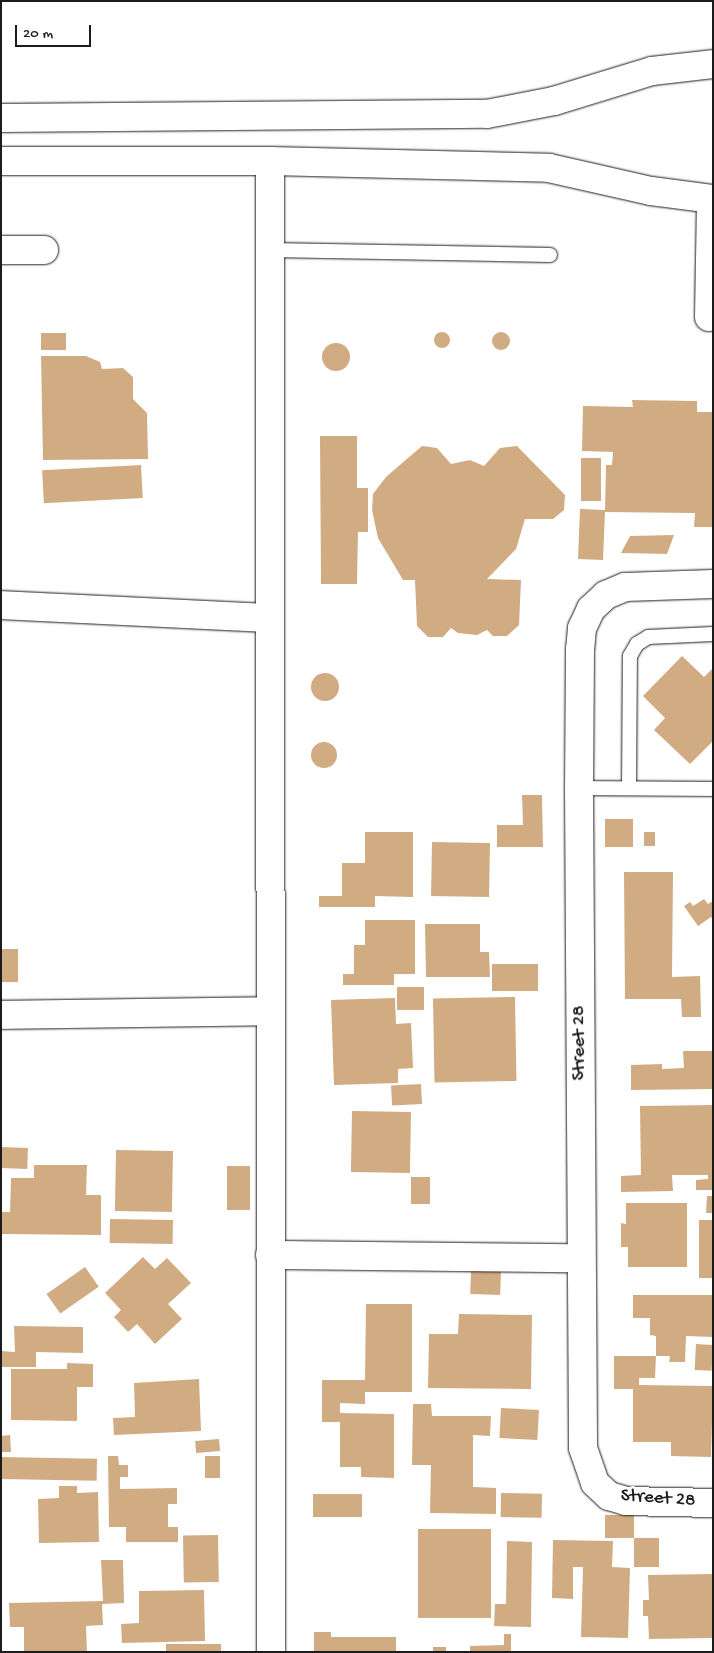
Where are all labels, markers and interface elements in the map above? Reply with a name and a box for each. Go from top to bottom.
scale bar [18,15,94,47]
text: 20 m [23,25,53,43]
street label: Street 28 [569,1006,591,1080]
street label: Street 28 [620,1485,696,1513]

